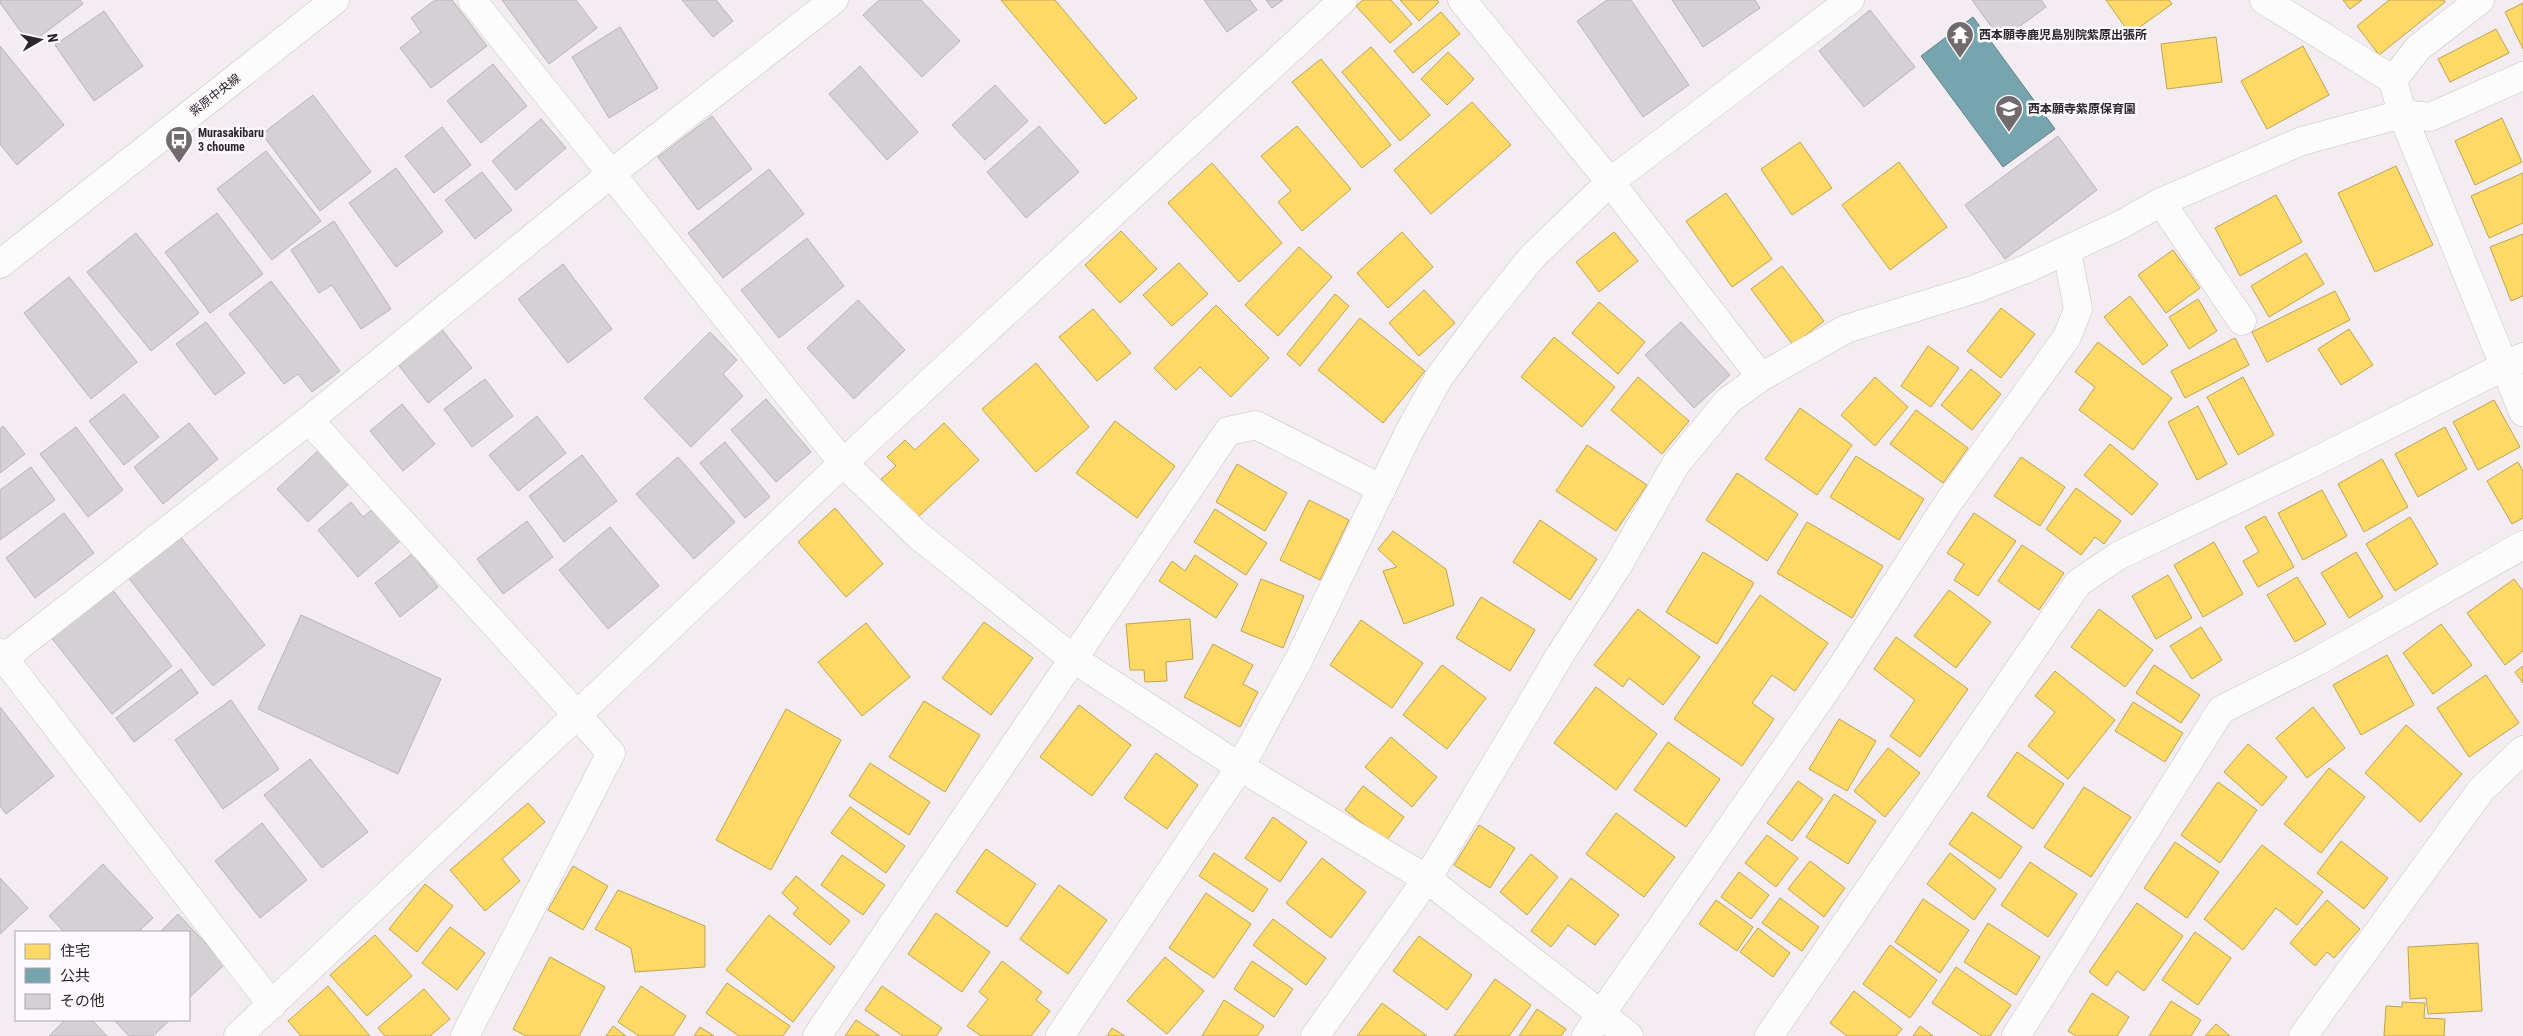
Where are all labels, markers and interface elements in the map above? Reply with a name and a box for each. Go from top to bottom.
north arrow [15,15,65,65]
temple icon: 西本願寺鹿児島別院紫原出張所 [1945,20,1975,59]
place label: 西本願寺鹿児島別院紫原出張所 [1979,28,2147,42]
text: N [44,32,61,43]
street label: 紫原中央線 [187,71,243,119]
school or university icon: 西本願寺紫原保育園 [1994,94,2024,133]
place label: 西本願寺紫原保育園 [2028,102,2136,116]
bus stop icon: Murasakibaru 3 choume [164,125,194,164]
place label: Murasakibaru 3 choume [198,126,264,154]
legend [15,931,190,1021]
text: 住宅 [60,942,90,960]
text: 公共 [60,967,90,985]
text: その他 [60,992,105,1010]

